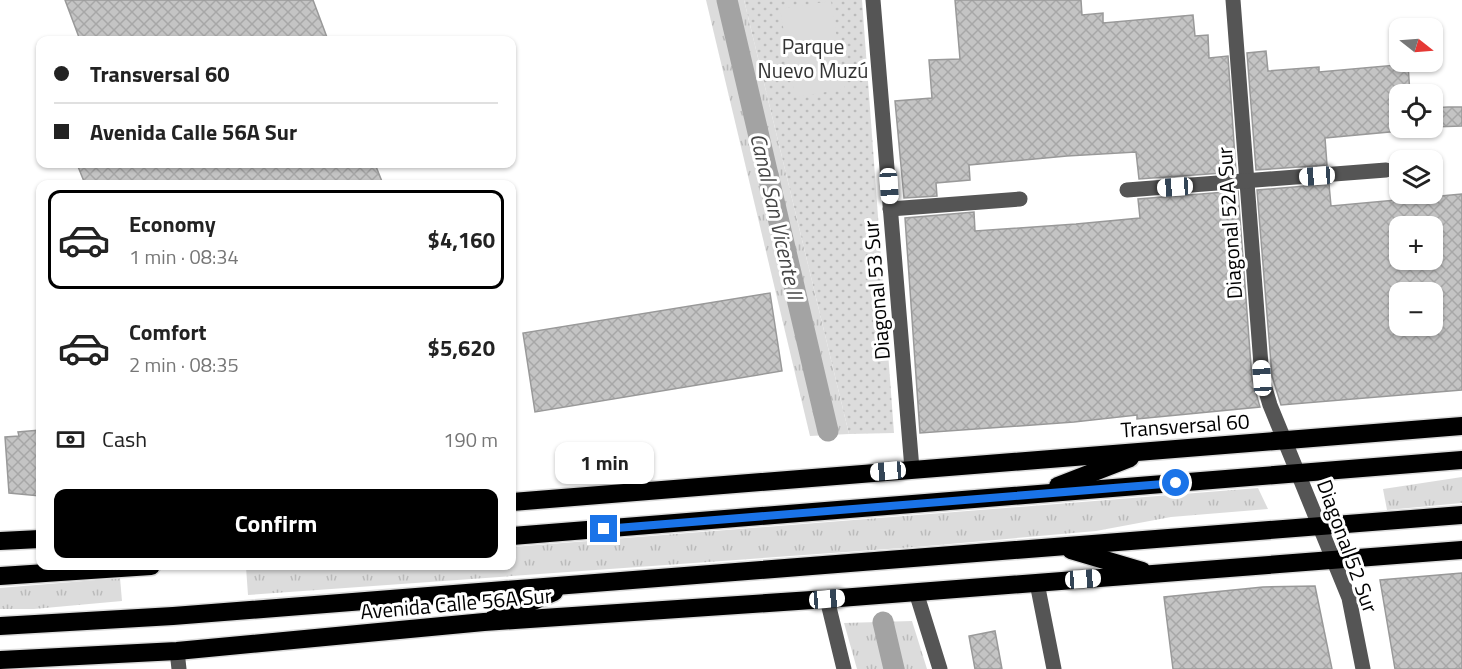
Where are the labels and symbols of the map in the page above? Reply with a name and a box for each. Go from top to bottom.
north arrow [1389,18,1443,72]
park label: Parque Nuevo Muzú [758,30,868,86]
water label: Canal San Vicente II [741,130,813,304]
street label: Diagonal 52A Sur [1208,146,1250,300]
car [1298,166,1336,186]
car [879,167,899,205]
car [1156,177,1194,197]
street label: Diagonal 53 Sur [854,219,898,361]
car [1252,359,1272,397]
street label: Transversal 60 [1120,405,1250,445]
callout: 1 min [554,442,654,484]
car [869,460,907,482]
route start [1162,469,1189,496]
street label: Diagonal 52 Sur [1309,475,1387,617]
route end [590,515,617,542]
car [1064,569,1102,589]
street label: Avenida Calle 56A Sur [359,579,553,627]
car [808,588,846,610]

